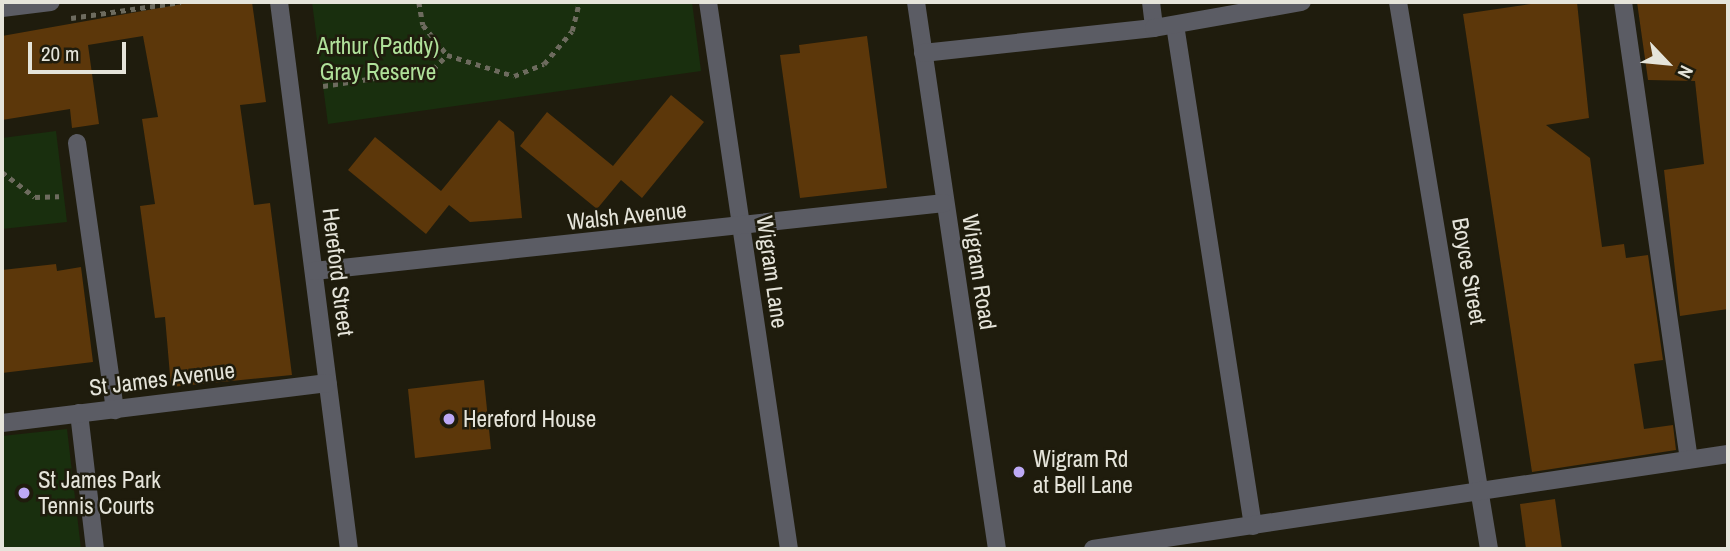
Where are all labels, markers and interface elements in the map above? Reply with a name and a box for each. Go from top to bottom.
scale bar [32,28,130,72]
north arrow [1632,28,1702,98]
park label: Arthur (Paddy) Gray Reserve [317,32,439,86]
text: 20 m [41,39,79,68]
text: N [1672,61,1700,83]
street label: Walsh Avenue [566,196,688,236]
street label: Hereford Street [316,206,360,338]
street label: Wigram Road [956,212,1002,332]
street label: Wigram Lane [750,214,794,330]
street label: Boyce Street [1446,215,1492,327]
street label: St James Avenue [87,356,237,402]
place label: Hereford House [463,405,596,433]
marker: Hereford House [441,411,457,427]
place label: Wigram Rd at Bell Lane [1033,445,1133,499]
marker: Wigram Rd at Bell Lane [1011,464,1027,480]
place label: St James Park Tennis Courts [38,466,161,520]
marker: St James Park Tennis Courts [16,485,32,501]

